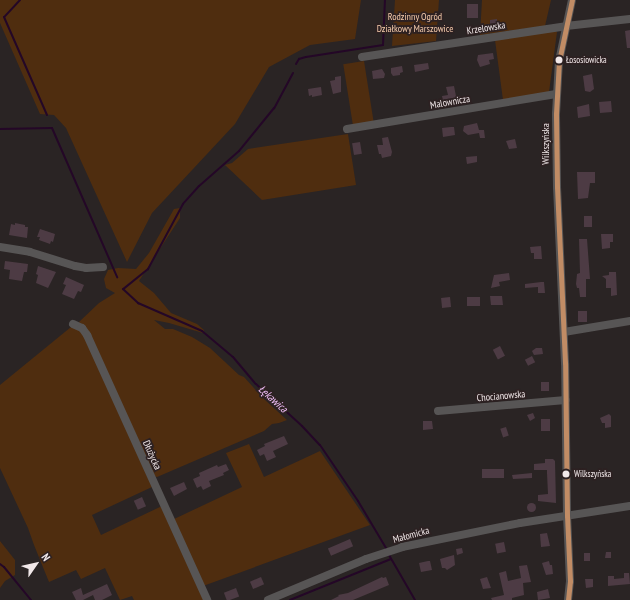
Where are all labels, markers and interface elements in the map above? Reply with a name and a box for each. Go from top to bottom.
park label: Rodzinny Ogród Działkowy Marszowice [377,10,453,34]
street label: Krzelowska [466,19,506,37]
marker: Łososiowicka [554,55,564,65]
place label: Łososiowicka [566,55,607,65]
street label: Malownicza [429,93,471,111]
street label: Wilkszyńska [540,123,552,165]
water label: Łękawica [256,383,290,415]
street label: Chocianowska [476,388,526,404]
street label: Dłużycka [140,439,164,471]
marker: Wilkszyńska [561,469,571,479]
place label: Wilkszyńska [574,469,611,479]
street label: Małomicka [392,524,430,546]
north arrow [16,544,56,584]
text: N [38,551,53,564]

